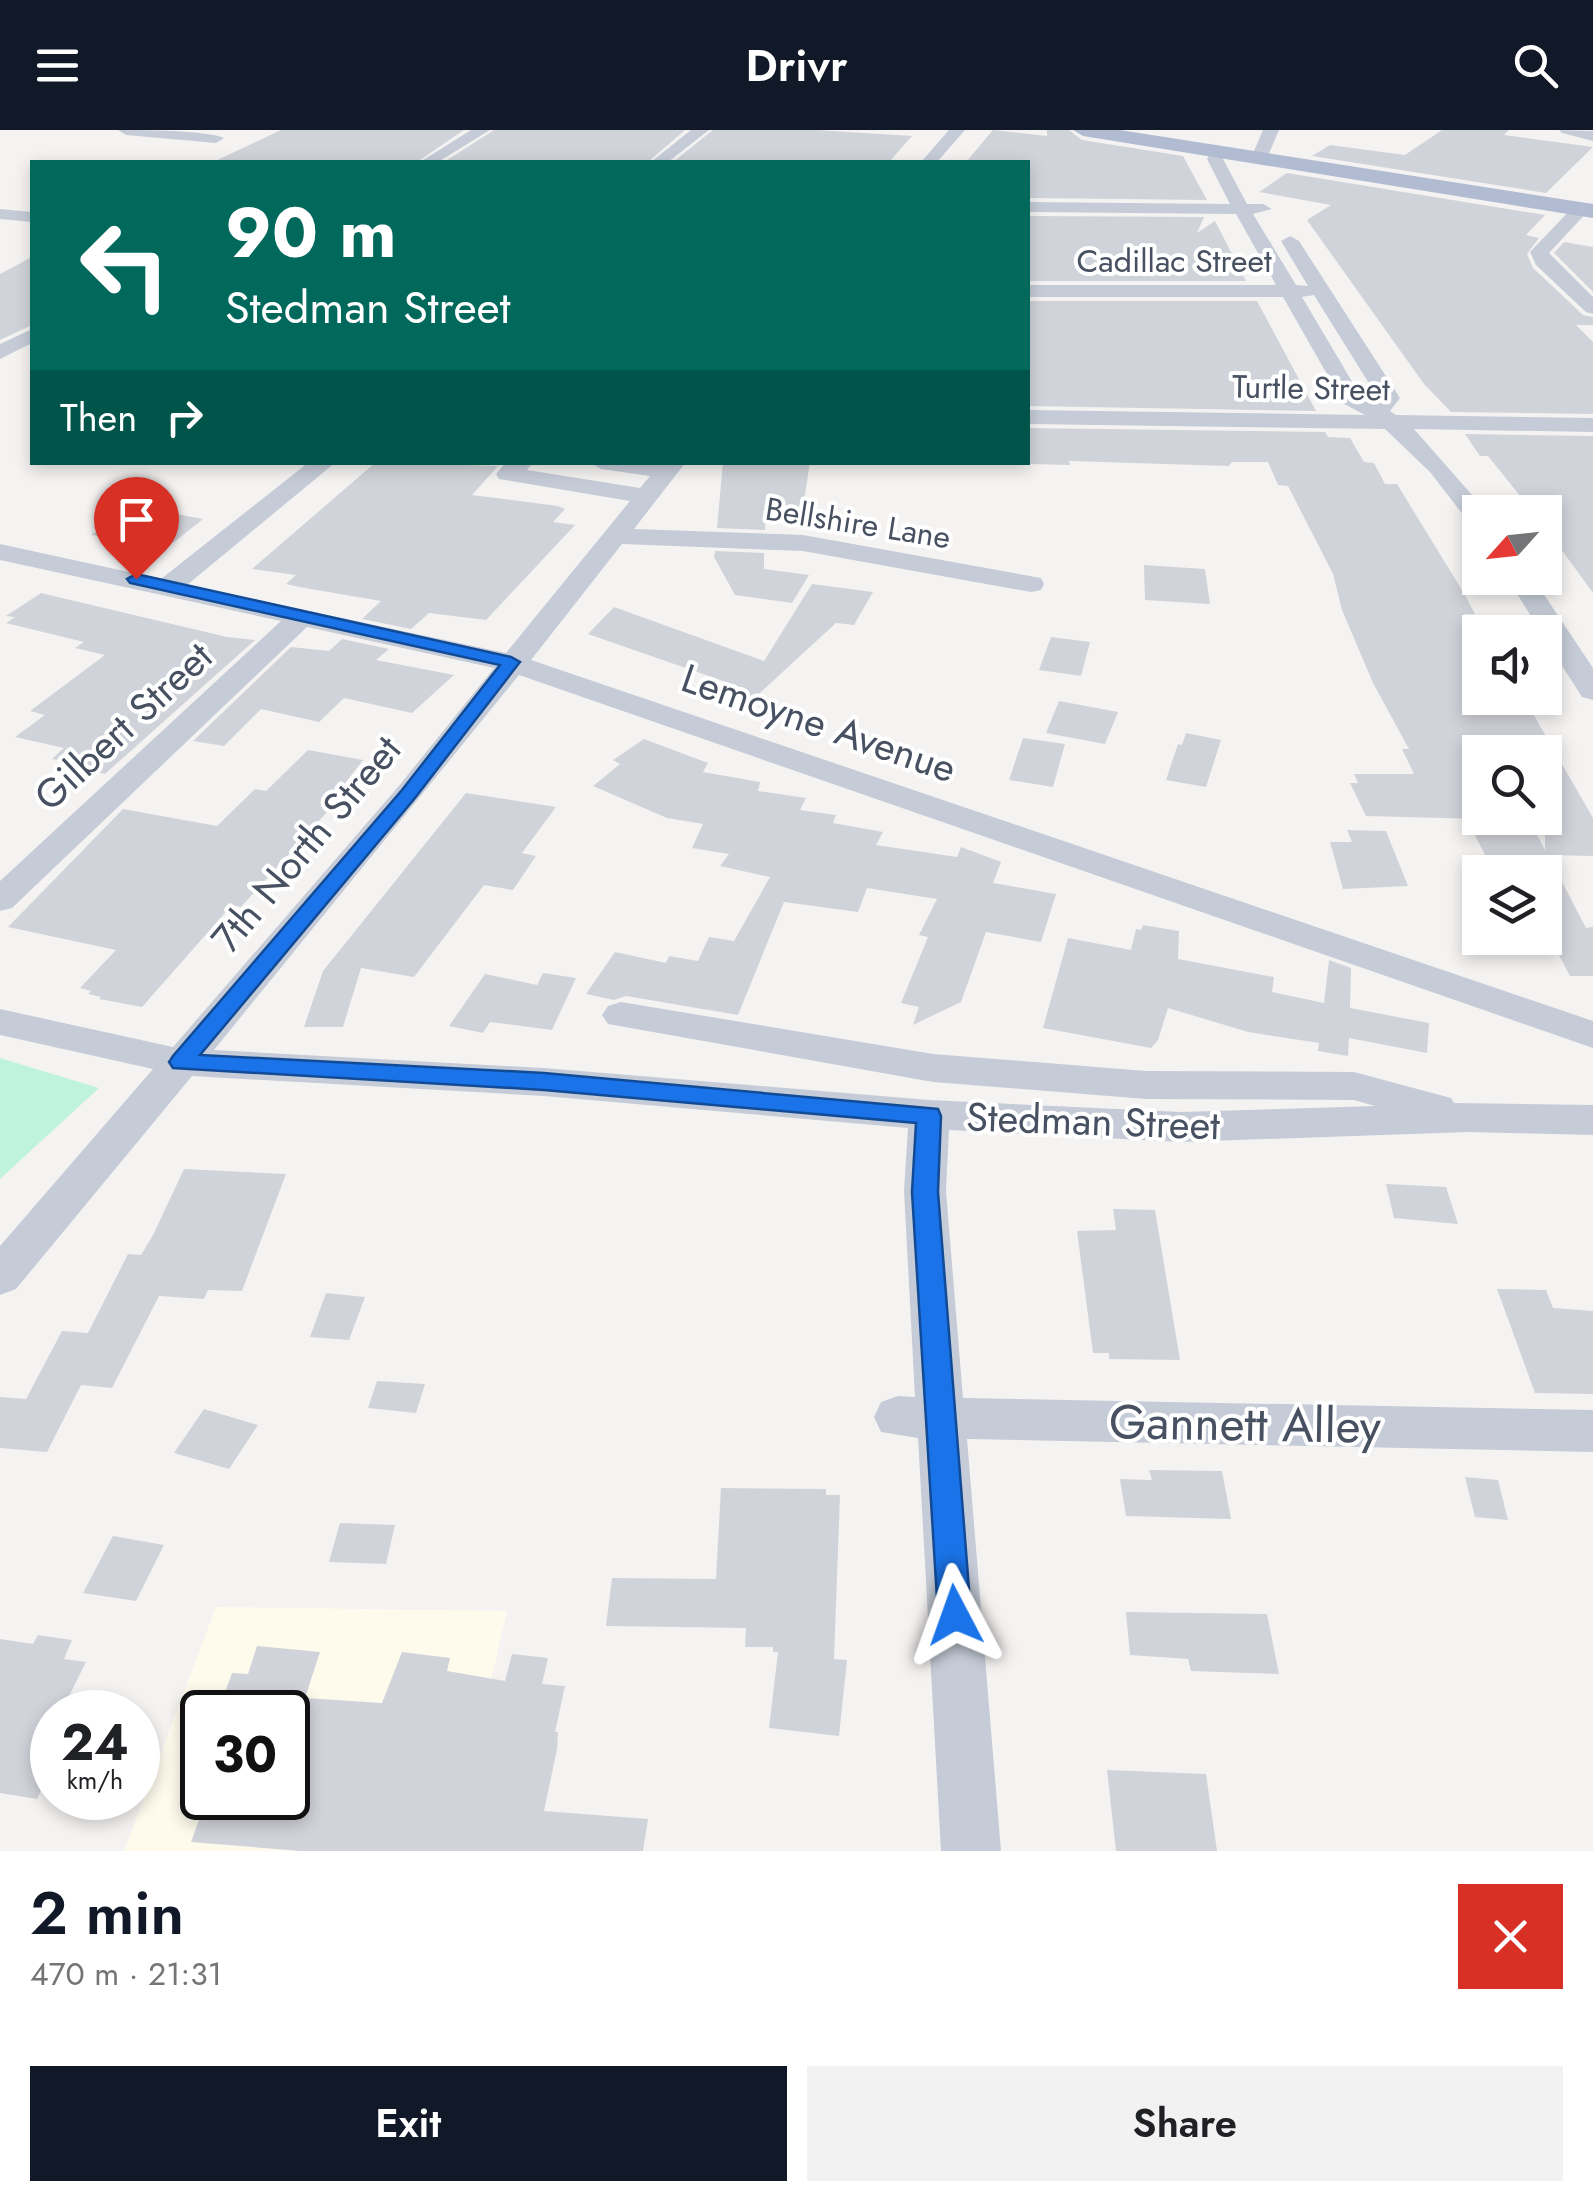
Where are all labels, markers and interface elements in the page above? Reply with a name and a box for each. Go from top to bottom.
text: Drivr [745,33,848,98]
icon: menu [30,38,85,93]
icon: search [1508,38,1563,93]
text: 90 m [225,182,397,283]
icon: left [60,200,190,330]
street label: Cadillac Street [1076,238,1272,284]
text: Stedman Street [225,275,511,340]
street label: Turtle Street [1232,364,1390,412]
text: Then [60,390,137,445]
icon: right [157,390,212,445]
pin [94,477,179,580]
street label: Bellshire Lane [762,486,954,560]
icon: arrive [109,492,164,547]
north arrow [1462,495,1562,595]
map controls [1462,495,1562,955]
button: sound [1462,615,1562,715]
street label: Gilbert Street [21,628,225,824]
street label: Lemoyne Avenue [674,649,964,797]
street label: 7th North Street [198,722,415,965]
button: search [1462,735,1562,835]
button: layers [1462,855,1562,955]
street label: Stedman Street [965,1088,1221,1154]
street label: Gannett Alley [1109,1387,1382,1461]
position arrow [903,1563,1007,1667]
speed limit sign: 30 [180,1690,310,1820]
text: 24 [61,1706,129,1779]
text: km/h [67,1762,123,1798]
text: 2 min [30,1870,184,1957]
button: close [1458,1884,1563,1989]
text: 470 m · 21:31 [30,1951,222,1997]
button: Exit [30,2066,787,2181]
button: Share [807,2066,1563,2181]

